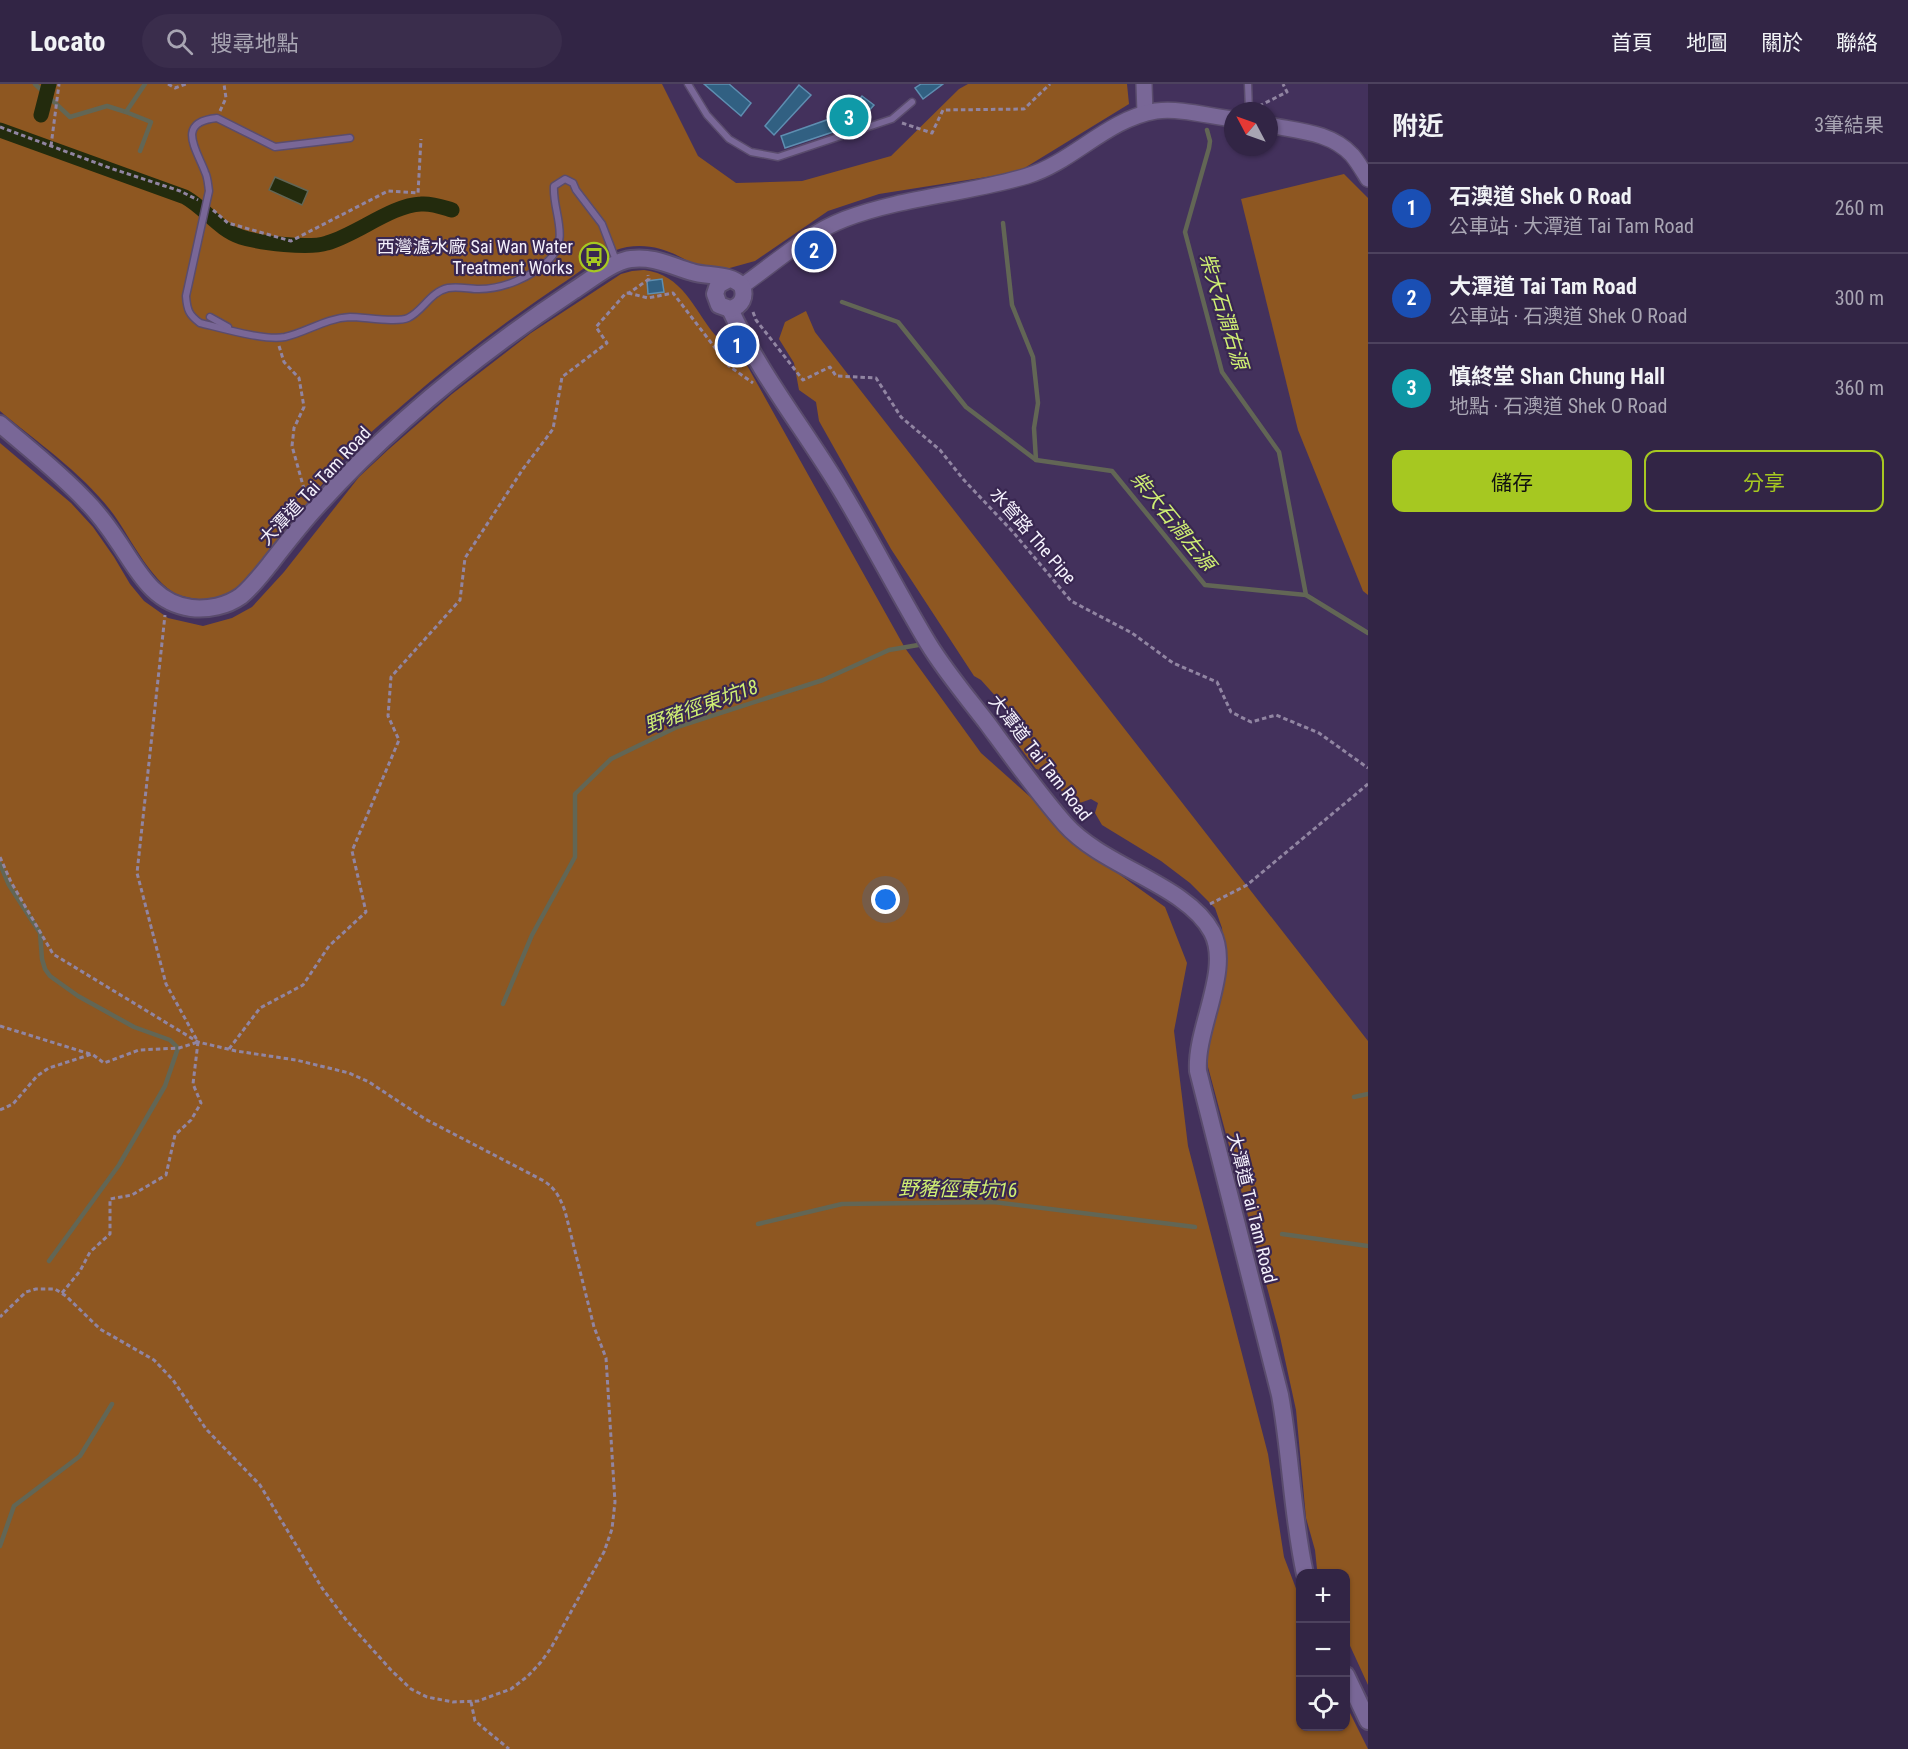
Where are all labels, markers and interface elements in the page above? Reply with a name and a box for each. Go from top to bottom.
search box [142,14,562,68]
text: Locato [30,25,106,58]
icon: search [163,25,196,58]
text: 搜尋地點 [211,31,299,56]
text: 首頁 [1611,31,1653,55]
text: 地圖 [1686,31,1728,55]
text: 關於 [1761,31,1803,55]
text: 聯絡 [1836,31,1878,55]
pin: 3 [830,94,868,140]
north arrow [1224,102,1278,156]
text: 附近 [1392,111,1444,141]
text: 3筆結果 [1814,113,1884,137]
text: 石澳道 Shek O Road [1449,184,1632,209]
text: 1 [1406,196,1417,220]
text: 260 m [1835,196,1884,220]
text: 公車站 · 大潭道 Tai Tam Road [1449,214,1694,238]
pin: 2 [794,228,834,272]
place label: 西灣濾水廠 Sai Wan Water Treatment Works [376,236,574,278]
bus stop icon: 西灣濾水廠 Sai Wan Water Treatment Works [578,241,610,273]
water label: 柴大石澗右源 [1195,250,1254,375]
text: 大潭道 Tai Tam Road [1449,274,1637,299]
text: 2 [1406,286,1417,310]
text: 300 m [1835,286,1884,310]
text: 公車站 · 石澳道 Shek O Road [1449,304,1687,328]
pin: 1 [718,322,756,368]
text: 慎終堂 Shan Chung Hall [1449,364,1665,389]
text: 3 [1406,376,1417,400]
text: 360 m [1835,376,1884,400]
text: 地點 · 石澳道 Shek O Road [1449,394,1667,418]
street label: 大潭道 Tai Tam Road [254,422,375,549]
button: 儲存 [1392,450,1632,512]
button: 分享 [1644,450,1884,512]
water label: 柴大石澗左源 [1126,467,1222,578]
street label: 水管路 The Pipe [986,483,1081,588]
water label: 野豬徑東坑18 [641,674,761,738]
street label: 大潭道 Tai Tam Road [985,691,1096,825]
your location [871,885,900,914]
street label: 大潭道 Tai Tam Road [1224,1131,1281,1285]
water label: 野豬徑東坑16 [898,1176,1018,1202]
map controls [1296,1569,1350,1731]
button: + [1296,1569,1350,1623]
button: − [1296,1623,1350,1677]
button: locate [1296,1677,1350,1731]

